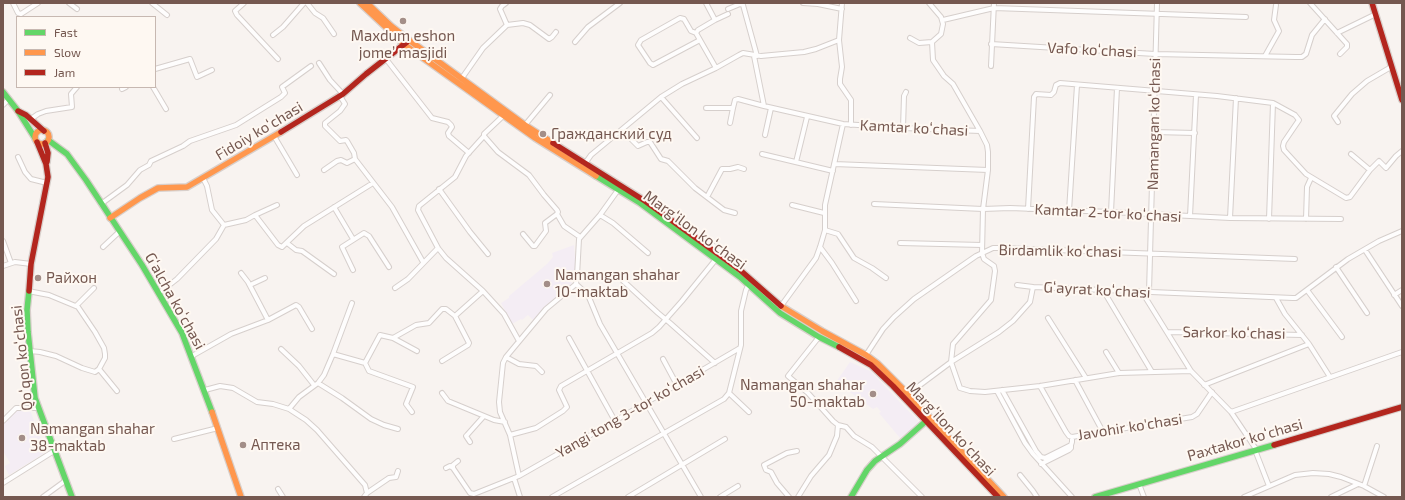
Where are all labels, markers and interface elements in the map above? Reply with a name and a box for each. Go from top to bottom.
legend [16,16,156,88]
marker: Maxdum eshon jome’ masjidi [398,16,408,26]
text: Fast [54,25,77,39]
place label: Maxdum eshon jome’ masjidi [351,27,455,62]
street label: Vafo koʻchasi [1047,39,1137,61]
text: Slow [54,45,81,59]
street label: Namangan koʻchasi [1144,58,1164,190]
text: Jam [54,65,75,79]
street label: Fidoiy koʻchasi [212,98,306,164]
street label: Kamtar koʻchasi [859,116,969,140]
place label: Гражданский суд [551,125,672,143]
marker: Гражданский суд [538,129,548,139]
street label: Margʻilon koʻchasi [640,187,750,273]
street label: Kamtar 2-tor koʻchasi [1034,200,1182,226]
street label: Birdamlik koʻchasi [998,241,1122,261]
street label: Gʻalcha koʻchasi [141,249,209,353]
place label: Namangan shahar 10-maktab [555,266,680,301]
place label: Райхон [46,269,97,287]
marker: Райхон [33,273,43,283]
street label: Gʻayrat koʻchasi [1043,278,1151,302]
marker: Namangan shahar 10-maktab [542,279,552,289]
street label: Qoʻqon koʻchasi [8,304,36,412]
street label: Sarkor koʻchasi [1182,323,1286,343]
street label: Yangi tong 3-tor koʻchasi [553,362,707,462]
place label: Namangan shahar 50-maktab [740,376,865,411]
street label: Margʻilon koʻchasi [903,378,999,480]
marker: Namangan shahar 50-maktab [868,389,878,399]
street label: Javohir ko'chasi [1076,410,1184,444]
street label: Paxtakor koʻchasi [1185,415,1305,465]
place label: Namangan shahar 38-maktab [30,420,155,455]
marker: Namangan shahar 38-maktab [17,433,27,443]
place label: Аптека [251,436,301,454]
marker: Аптека [238,440,248,450]

